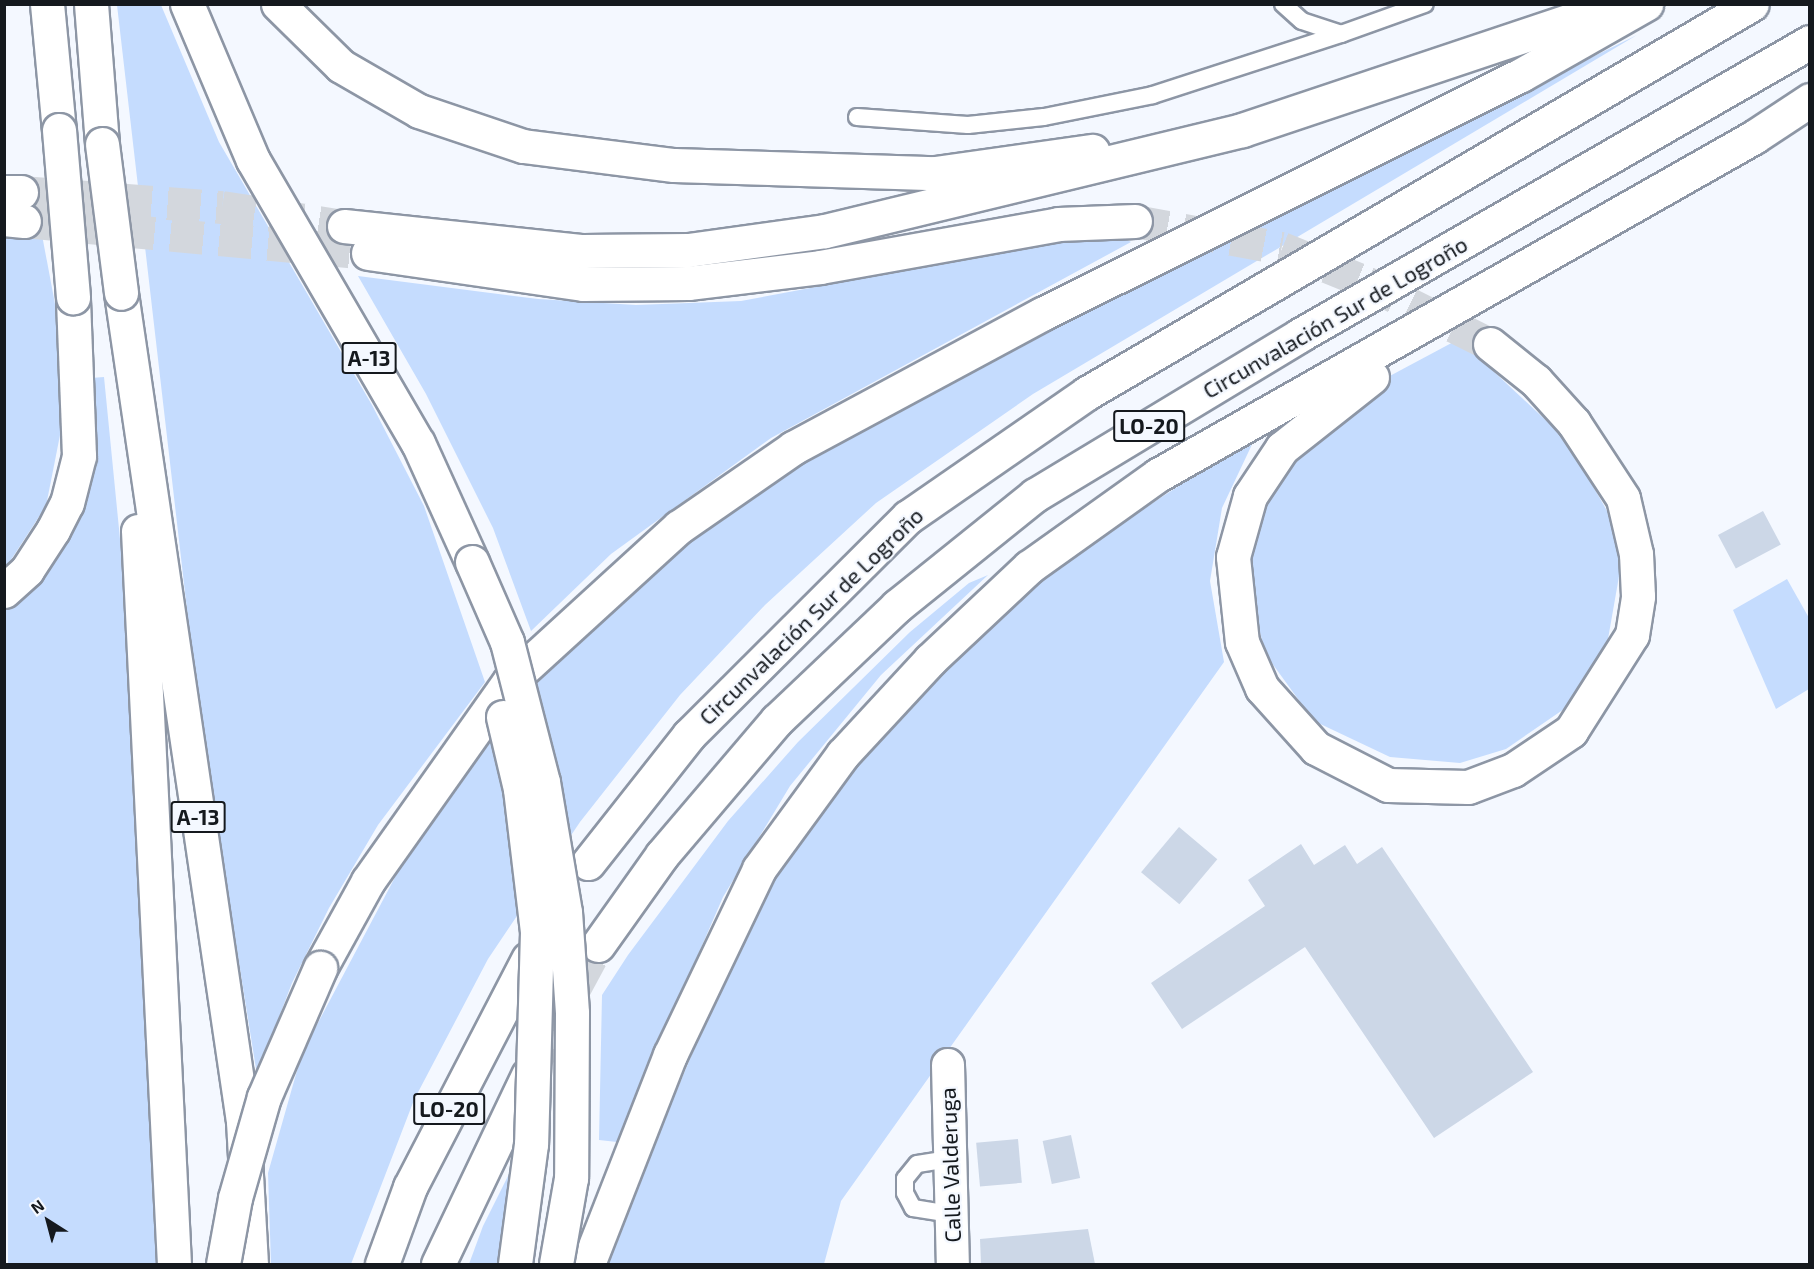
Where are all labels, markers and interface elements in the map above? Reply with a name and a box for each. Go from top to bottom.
street label: Circunvalación Sur de Logroño [1198,230,1472,404]
road number: A-13 [340,340,398,376]
road number: LO-20 [1113,408,1185,444]
street label: Circunvalación Sur de Logroño [693,502,929,730]
road number: A-13 [170,799,226,835]
street label: Calle Valderuga [934,1087,966,1243]
road number: LO-20 [413,1091,485,1127]
north arrow [18,1191,78,1251]
text: N [27,1195,47,1217]

